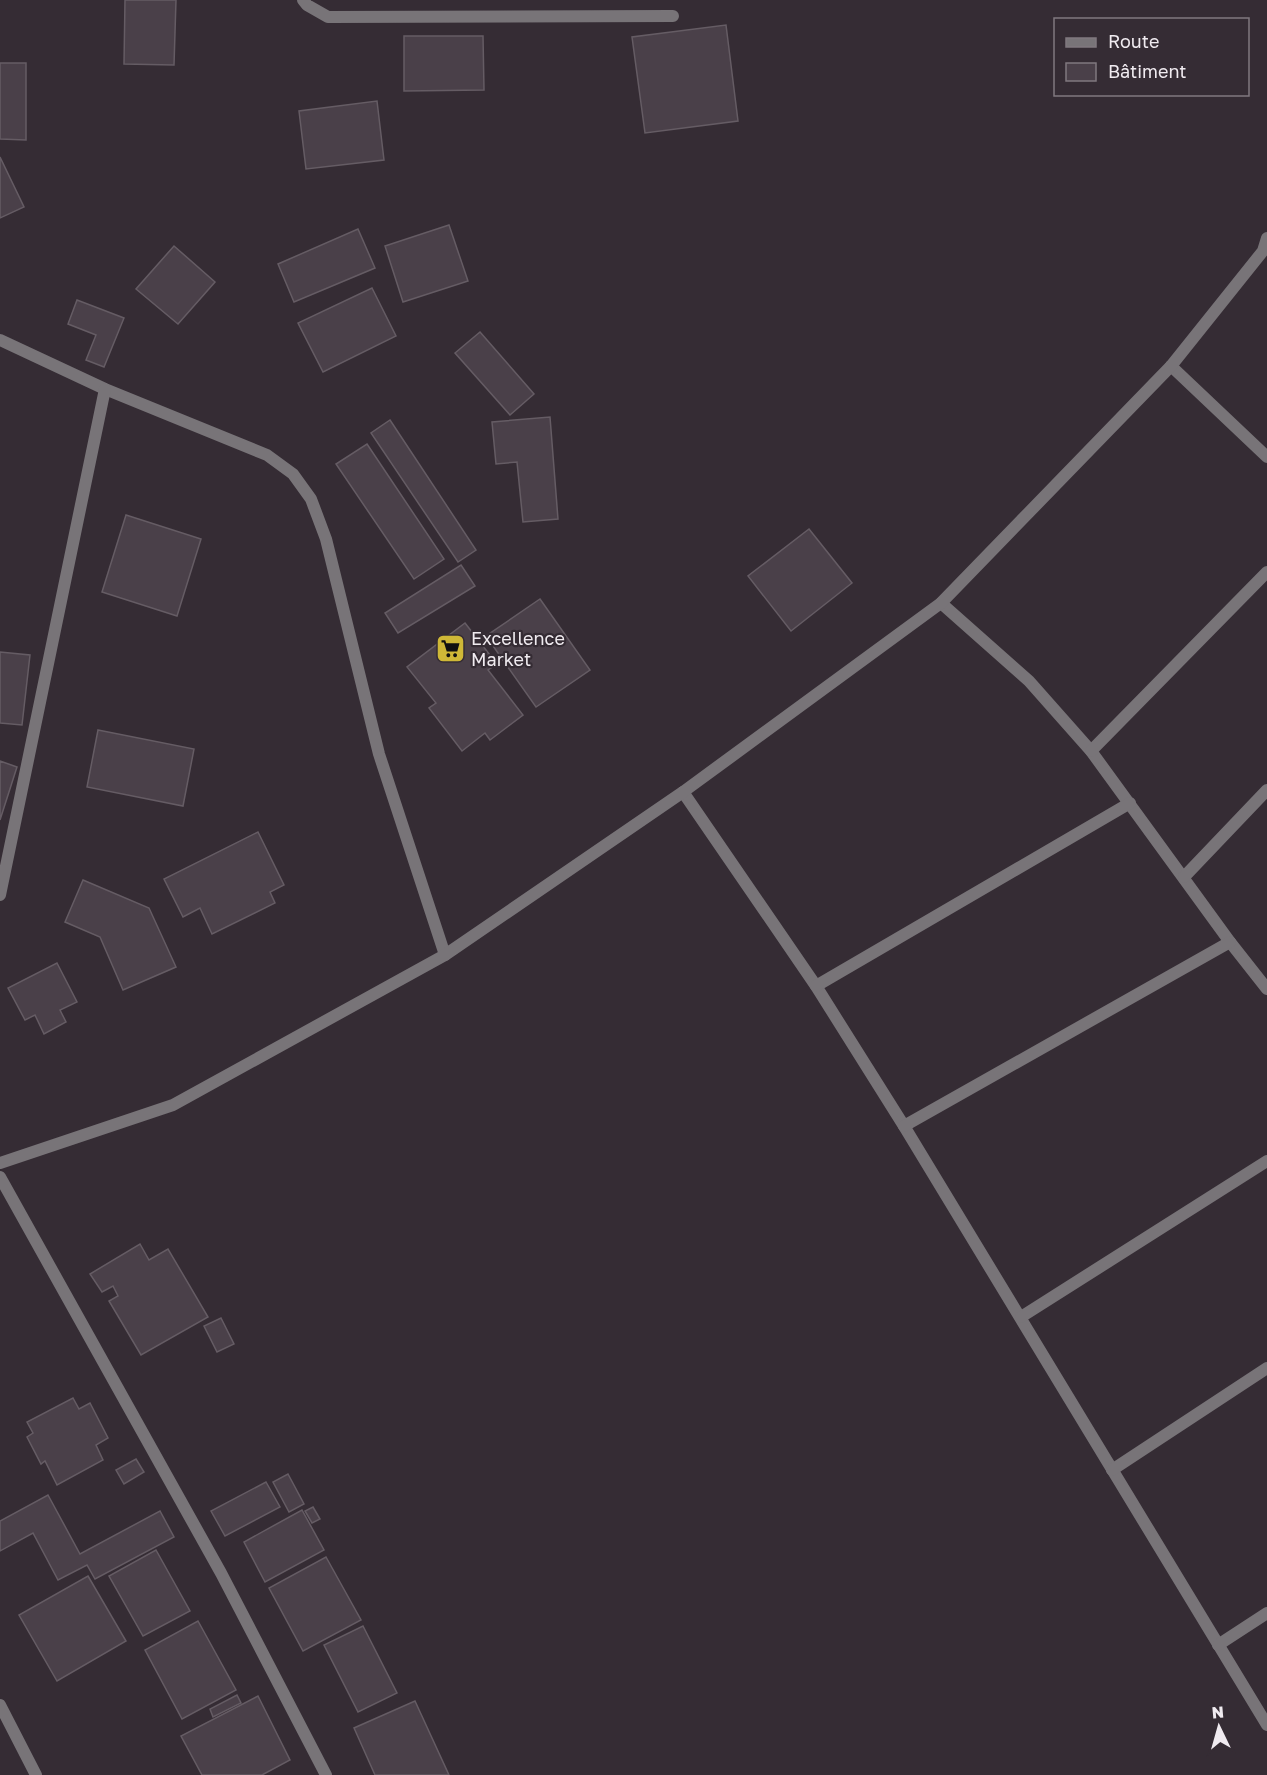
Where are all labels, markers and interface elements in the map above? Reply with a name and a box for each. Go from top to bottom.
legend [1054,18,1249,96]
text: Route [1108,30,1159,52]
text: Bâtiment [1108,60,1187,82]
place label: Excellence Market [471,627,565,670]
supermarket icon: Excellence Market [434,633,466,665]
north arrow [1189,1697,1249,1757]
text: N [1211,1702,1225,1723]

